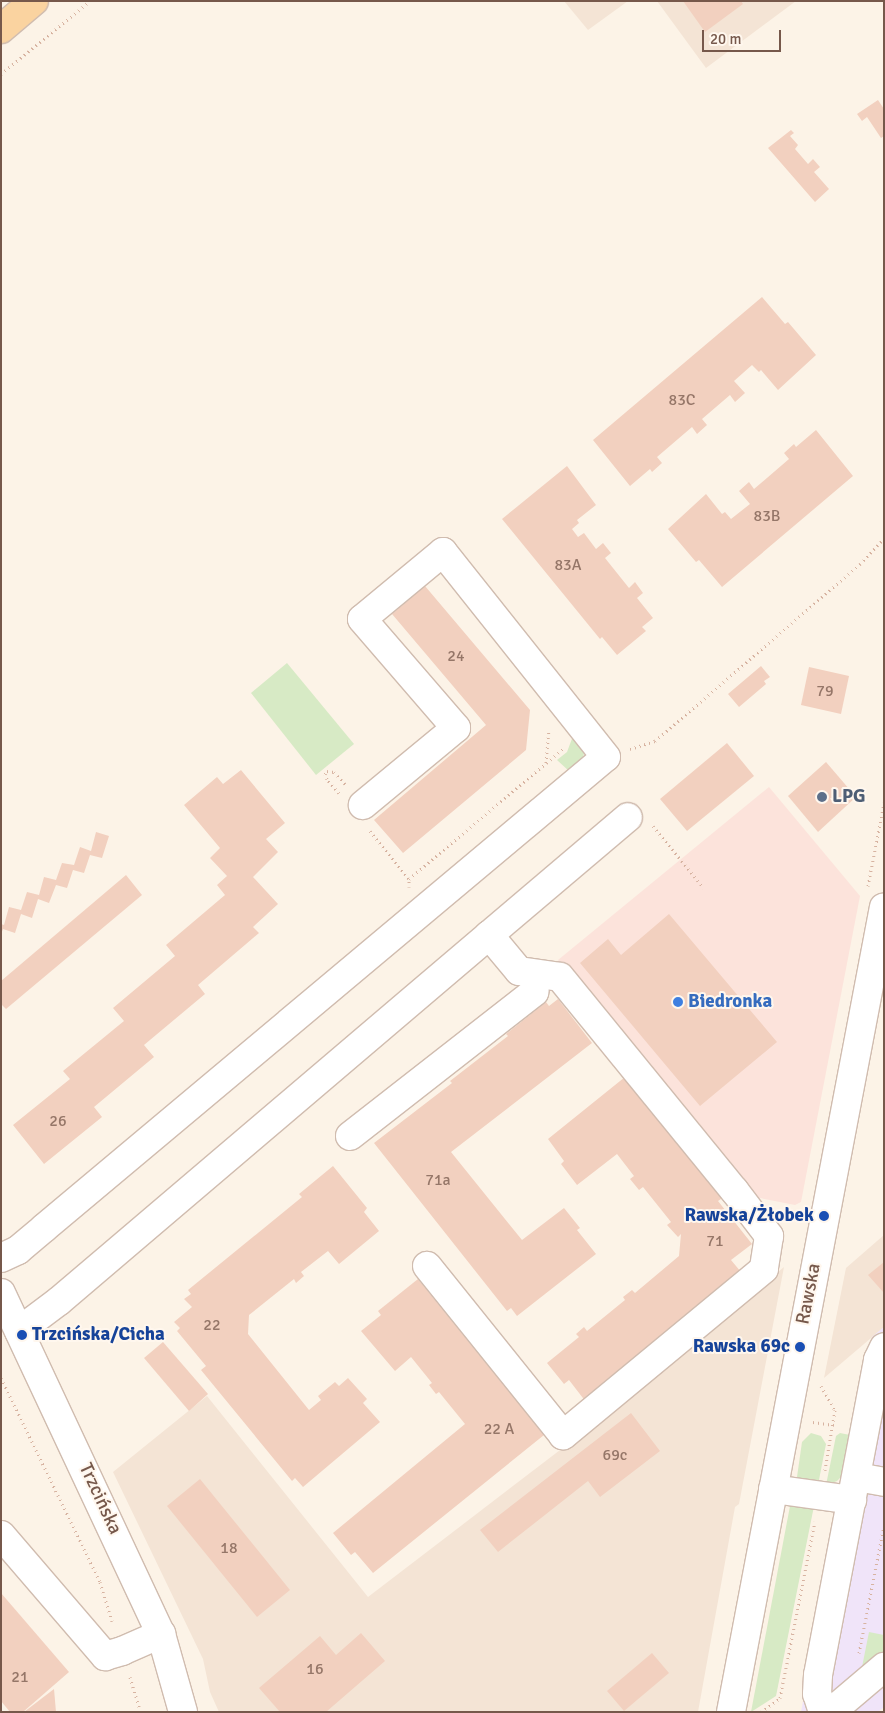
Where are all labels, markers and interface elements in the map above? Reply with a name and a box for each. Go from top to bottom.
scale bar [705,20,784,52]
text: 20 m [710,30,741,48]
house number: 83C [669,390,695,410]
house number: 83B [754,506,780,526]
house number: 83A [554,555,582,575]
house number: 24 [447,646,465,666]
house number: 79 [816,681,834,701]
place label: LPG [832,786,866,808]
marker: LPG [816,791,828,803]
place label: Biedronka [688,991,772,1013]
marker: Biedronka [672,996,684,1008]
house number: 26 [49,1111,67,1131]
house number: 71a [425,1170,451,1190]
place label: Rawska/Żłobek [684,1205,814,1227]
marker: Rawska/Żłobek [818,1210,830,1222]
house number: 71 [706,1231,724,1251]
street label: Rawska [792,1261,826,1327]
house number: 22 [203,1315,221,1335]
place label: Trzcińska/Cicha [32,1324,165,1346]
marker: Trzcińska/Cicha [16,1329,28,1341]
place label: Rawska 69c [693,1336,790,1358]
marker: Rawska 69c [794,1341,806,1353]
house number: 22 A [484,1419,514,1439]
house number: 69c [603,1445,627,1465]
street label: Trzcińska [74,1460,126,1538]
house number: 18 [220,1538,238,1558]
house number: 16 [306,1659,324,1679]
house number: 21 [11,1667,29,1687]

